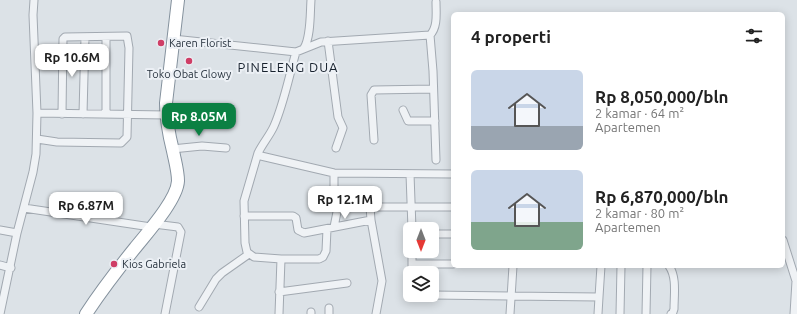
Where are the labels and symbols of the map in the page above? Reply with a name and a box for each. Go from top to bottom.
place label: Karen Florist [169,37,232,49]
marker: Karen Florist [156,38,166,48]
pin: Rp 10.6M [31,44,113,78]
marker: Toko Obat Glowy [184,56,194,66]
district label: PINELENG DUA [238,60,338,74]
place label: Toko Obat Glowy [147,68,232,80]
pin: Rp 8.05M [158,103,240,137]
pin: Rp 12.1M [304,186,386,220]
pin: Rp 6.87M [45,192,127,226]
north arrow [403,222,439,258]
place label: Kios Gabriela [122,258,186,270]
marker: Kios Gabriela [109,259,119,269]

